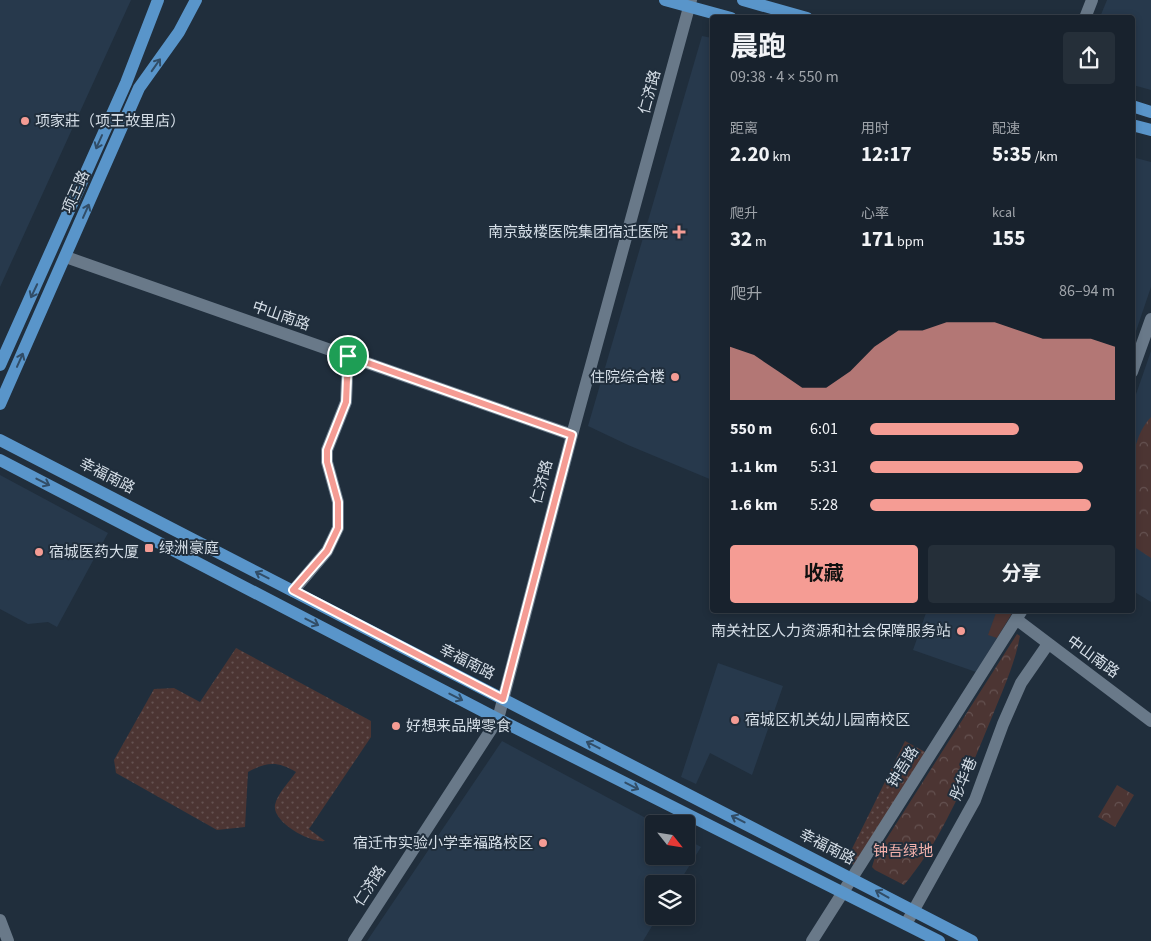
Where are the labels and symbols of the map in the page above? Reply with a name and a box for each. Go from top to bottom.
one-way arrow [151,58,161,72]
street label: 仁济路 [634,68,666,116]
place label: 项家莊（项王故里店） [35,111,185,132]
marker: 项家莊（项王故里店） [19,115,31,127]
one-way arrow [94,134,103,149]
street label: 项王路 [57,167,95,217]
one-way arrow [81,204,91,219]
place label: 南京鼓楼医院集团宿迁医院 [488,222,668,243]
marker: 南京鼓楼医院集团宿迁医院 [672,225,686,239]
one-way arrow [29,283,39,298]
street label: 中山南路 [249,296,313,336]
pin [327,335,369,377]
one-way arrow [15,353,25,368]
place label: 住院综合楼 [590,367,665,388]
marker: 住院综合楼 [669,371,681,383]
street label: 幸福南路 [75,453,139,499]
street label: 仁济路 [526,458,558,506]
one-way arrow [35,478,50,487]
place label: 绿洲豪庭 [159,538,219,559]
place label: 宿城医药大厦 [49,542,139,563]
marker: 绿洲豪庭 [143,542,155,554]
marker: 宿城医药大厦 [33,546,45,558]
one-way arrow [255,570,270,579]
one-way arrow [304,617,319,627]
place label: 南关社区人力资源和社会保障服务站 [711,621,951,642]
marker: 南关社区人力资源和社会保障服务站 [955,625,967,637]
street label: 中山南路 [1063,631,1123,683]
street label: 幸福南路 [435,639,499,685]
one-way arrow [448,693,463,702]
place label: 宿城区机关幼儿园南校区 [745,710,910,731]
marker: 宿城区机关幼儿园南校区 [729,714,741,726]
place label: 好想来品牌零食 [406,716,511,737]
marker: 好想来品牌零食 [390,720,402,732]
one-way arrow [586,740,601,750]
street label: 钟吾路 [882,742,924,792]
street label: 彤华巷 [946,754,982,804]
one-way arrow [624,782,639,791]
one-way arrow [731,814,746,823]
north arrow [645,815,695,865]
street label: 幸福南路 [795,824,859,870]
place label: 宿迁市实验小学幸福路校区 [353,833,533,854]
marker: 宿迁市实验小学幸福路校区 [537,837,549,849]
park label: 钟吾绿地 [873,841,933,862]
street label: 仁济路 [349,861,391,911]
one-way arrow [875,889,890,899]

